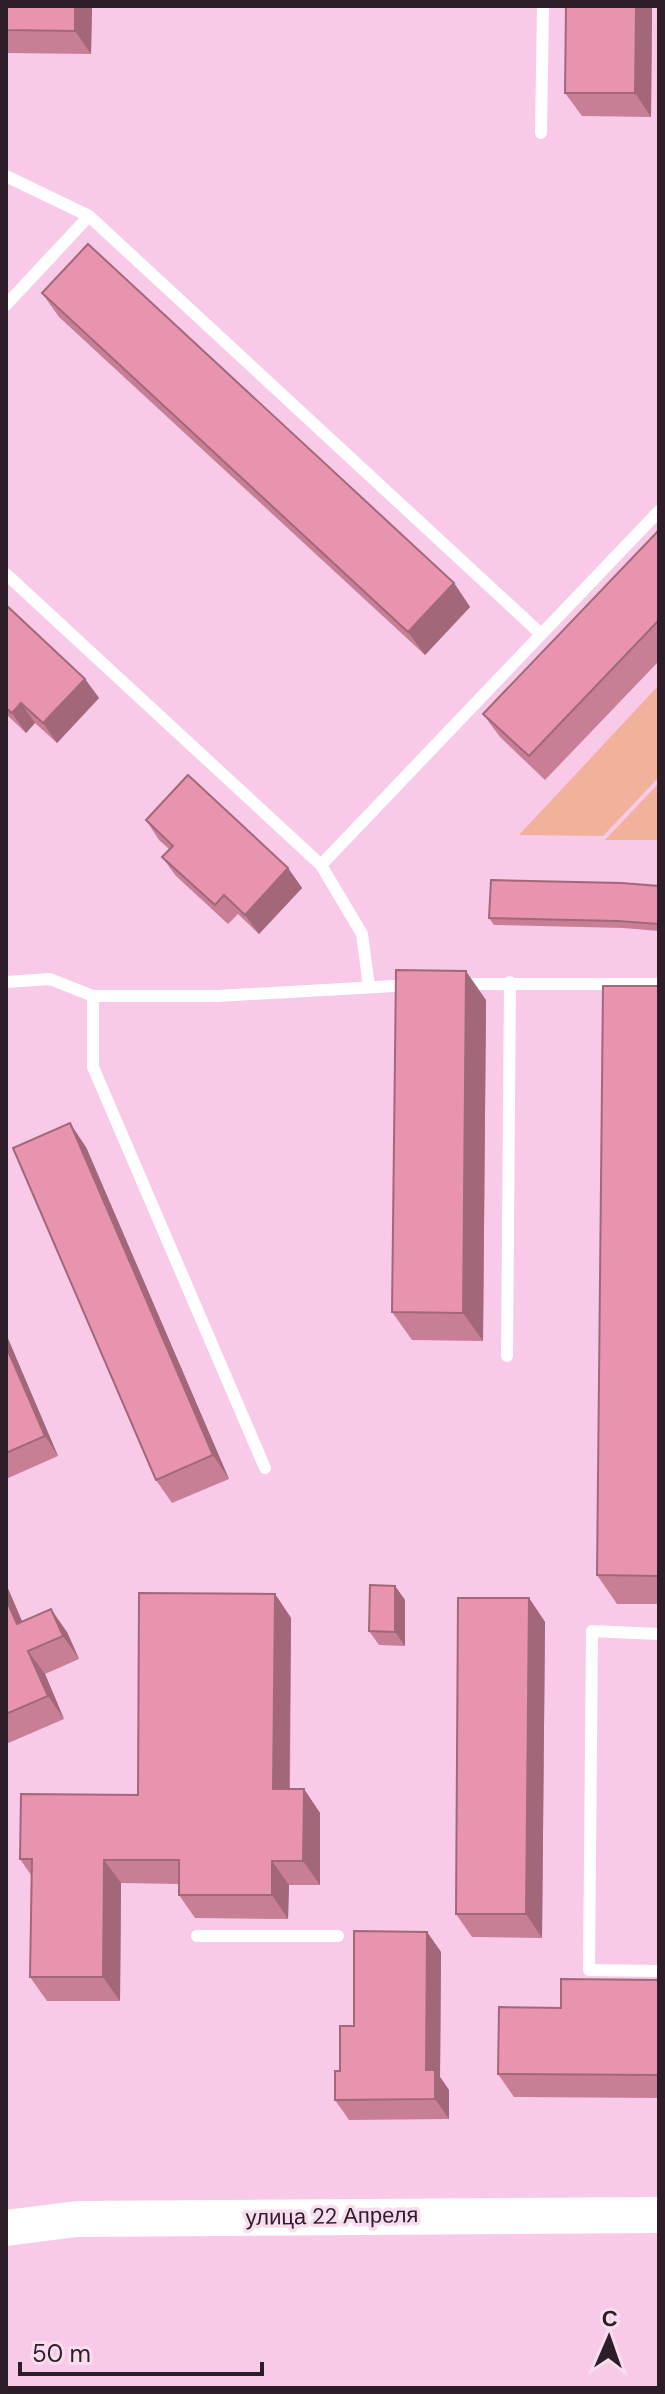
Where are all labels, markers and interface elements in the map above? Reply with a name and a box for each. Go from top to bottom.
street label: улица 22 Апреля [245,2200,419,2232]
north arrow [569,2298,649,2378]
text: С [601,2304,618,2333]
scale bar [20,2326,262,2376]
text: 50 m [32,2338,91,2369]

